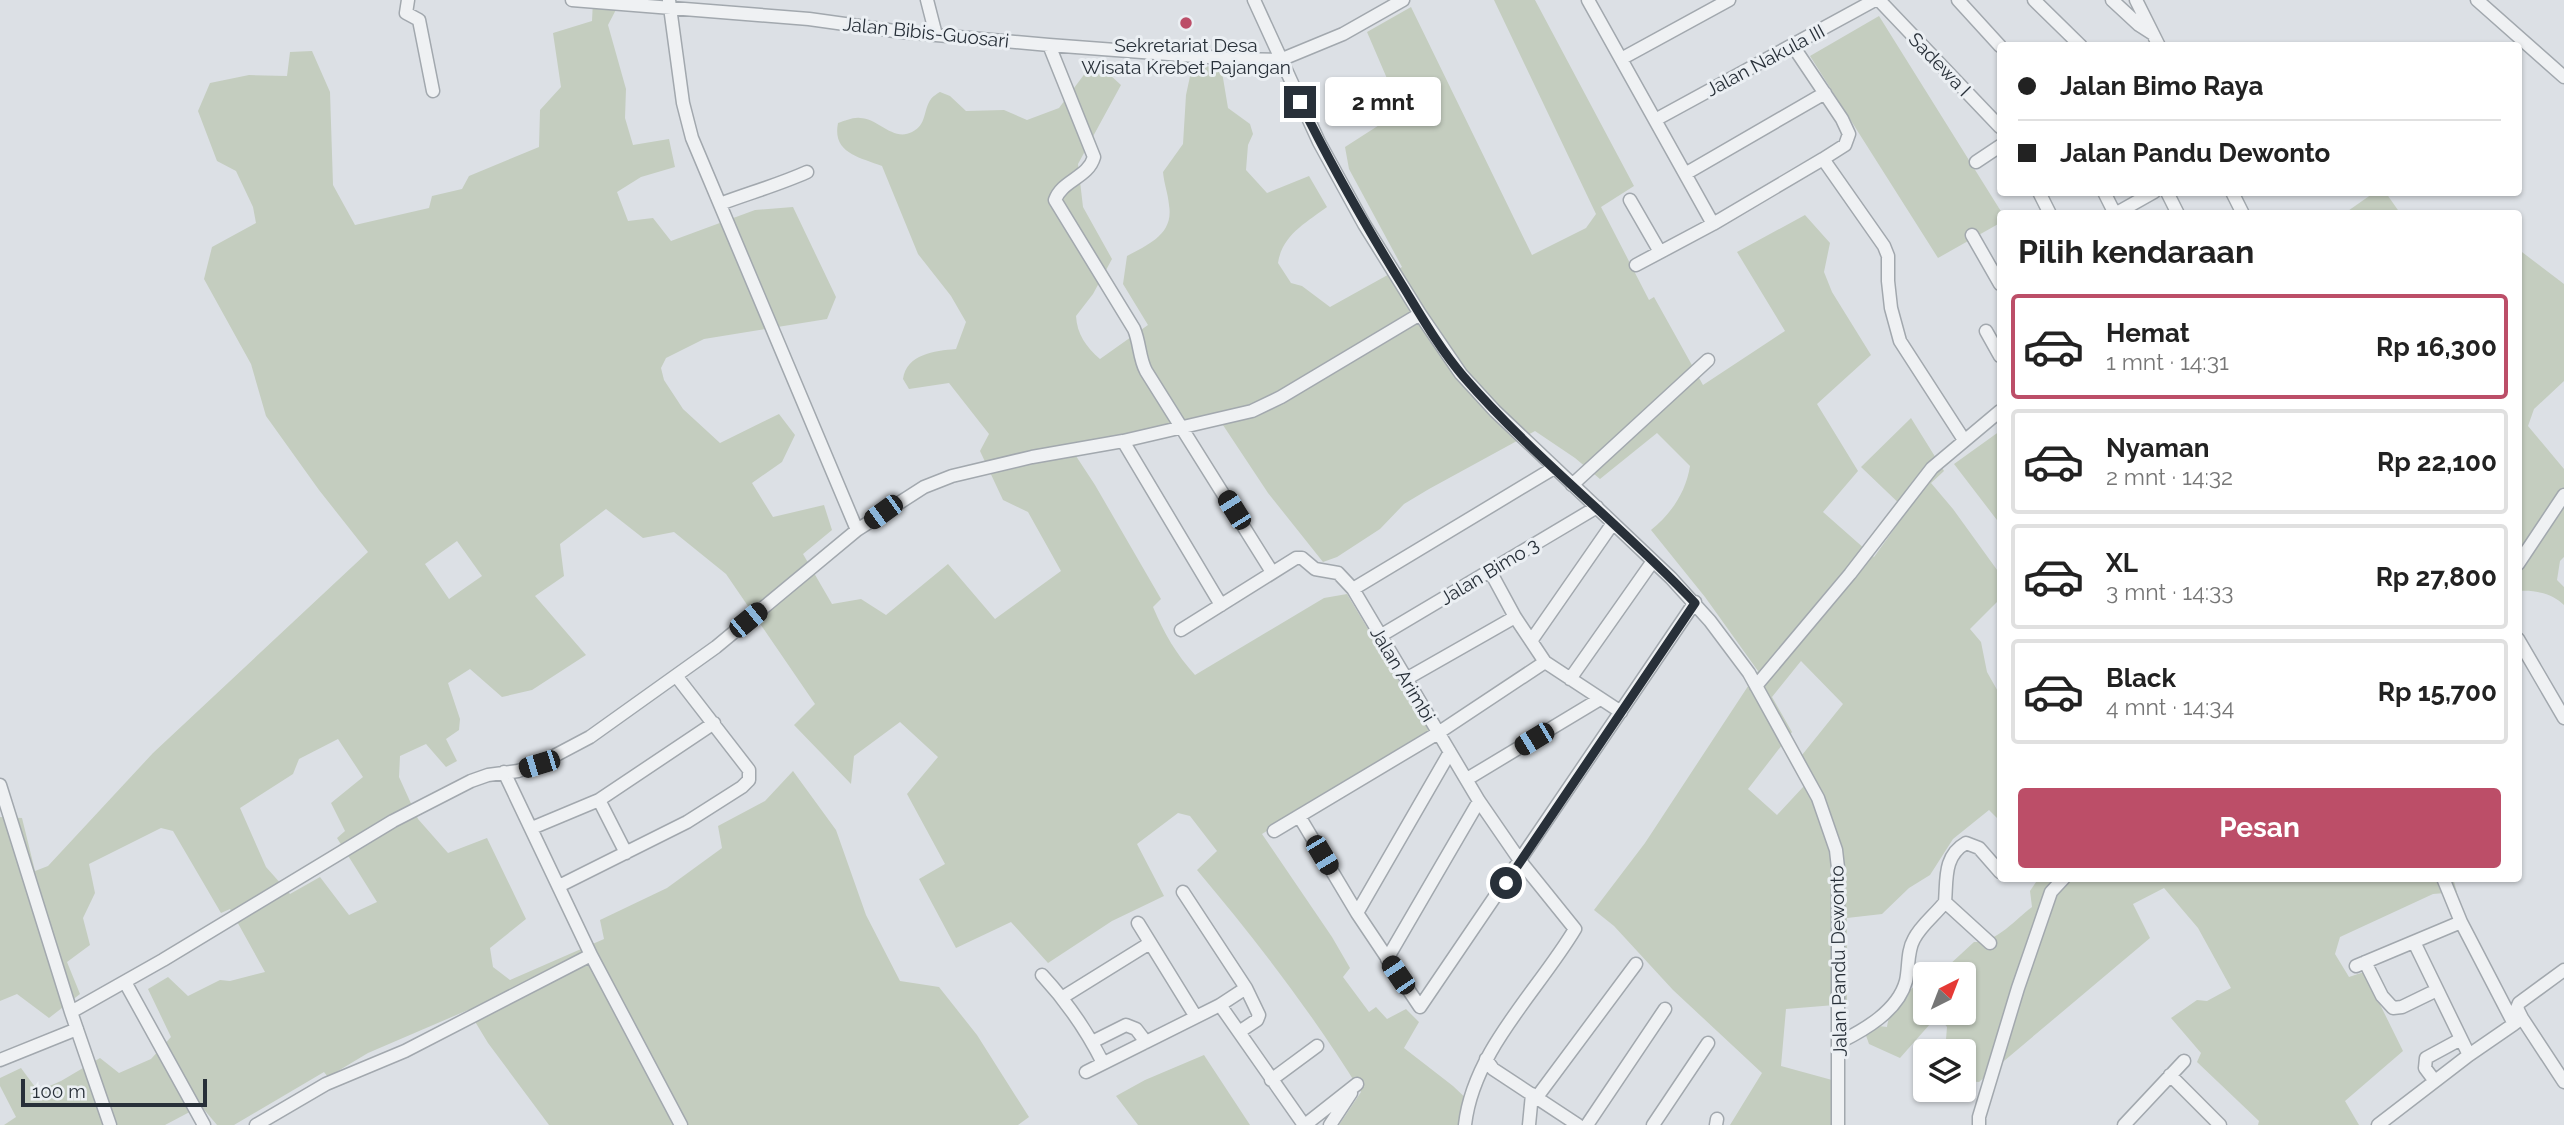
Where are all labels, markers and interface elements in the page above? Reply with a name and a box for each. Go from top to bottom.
street label: Jalan Bibis-Guosari [842,12,1010,52]
marker: Sekretariat Desa Wisata Krebet Pajangan [1178,15,1194,31]
street label: Jalan Nakula III [1702,19,1828,101]
street label: Sadewa I [1904,28,1976,100]
place label: Sekretariat Desa Wisata Krebet Pajangan [1081,34,1291,78]
text: Jalan Bimo Raya [2060,71,2263,101]
callout: 2 mnt [1324,78,1440,126]
route end [1284,86,1316,118]
text: 2 mnt [1352,88,1414,115]
text: Jalan Pandu Dewonto [2060,138,2330,168]
text: Pilih kendaraan [2018,233,2254,270]
icon: car [2022,315,2085,378]
text: Hemat [2106,318,2190,348]
text: Rp 16,300 [2376,332,2497,362]
text: 1 mnt · 14:31 [2106,348,2229,375]
icon: car [2022,430,2085,493]
text: Nyaman [2106,433,2210,463]
text: Rp 22,100 [2377,447,2497,477]
text: 2 mnt · 14:32 [2106,463,2233,490]
car [1214,487,1255,533]
car [860,491,907,533]
street label: Jalan Bimo 3 [1436,533,1542,609]
icon: car [2022,545,2085,608]
text: XL [2106,548,2138,578]
text: Rp 27,800 [2376,562,2497,592]
text: 3 mnt · 14:33 [2106,578,2234,605]
car [726,599,771,641]
street label: Jalan Arimbi [1366,622,1440,726]
icon: car [2022,660,2085,723]
text: Black [2106,663,2176,693]
text: Rp 15,700 [2378,677,2497,707]
text: 4 mnt · 14:34 [2106,693,2234,720]
car [1511,719,1558,759]
car [516,748,563,780]
button: Pesan [2018,788,2501,868]
car [1303,832,1342,878]
street label: Jalan Pandu Dewonto [1825,865,1851,1057]
route start [1490,867,1522,899]
car [1378,952,1419,998]
north arrow [1913,962,1976,1026]
map controls [1913,962,1976,1102]
button: layers [1913,1039,1976,1102]
scale bar [21,1076,206,1108]
text: 100 m [32,1080,86,1102]

